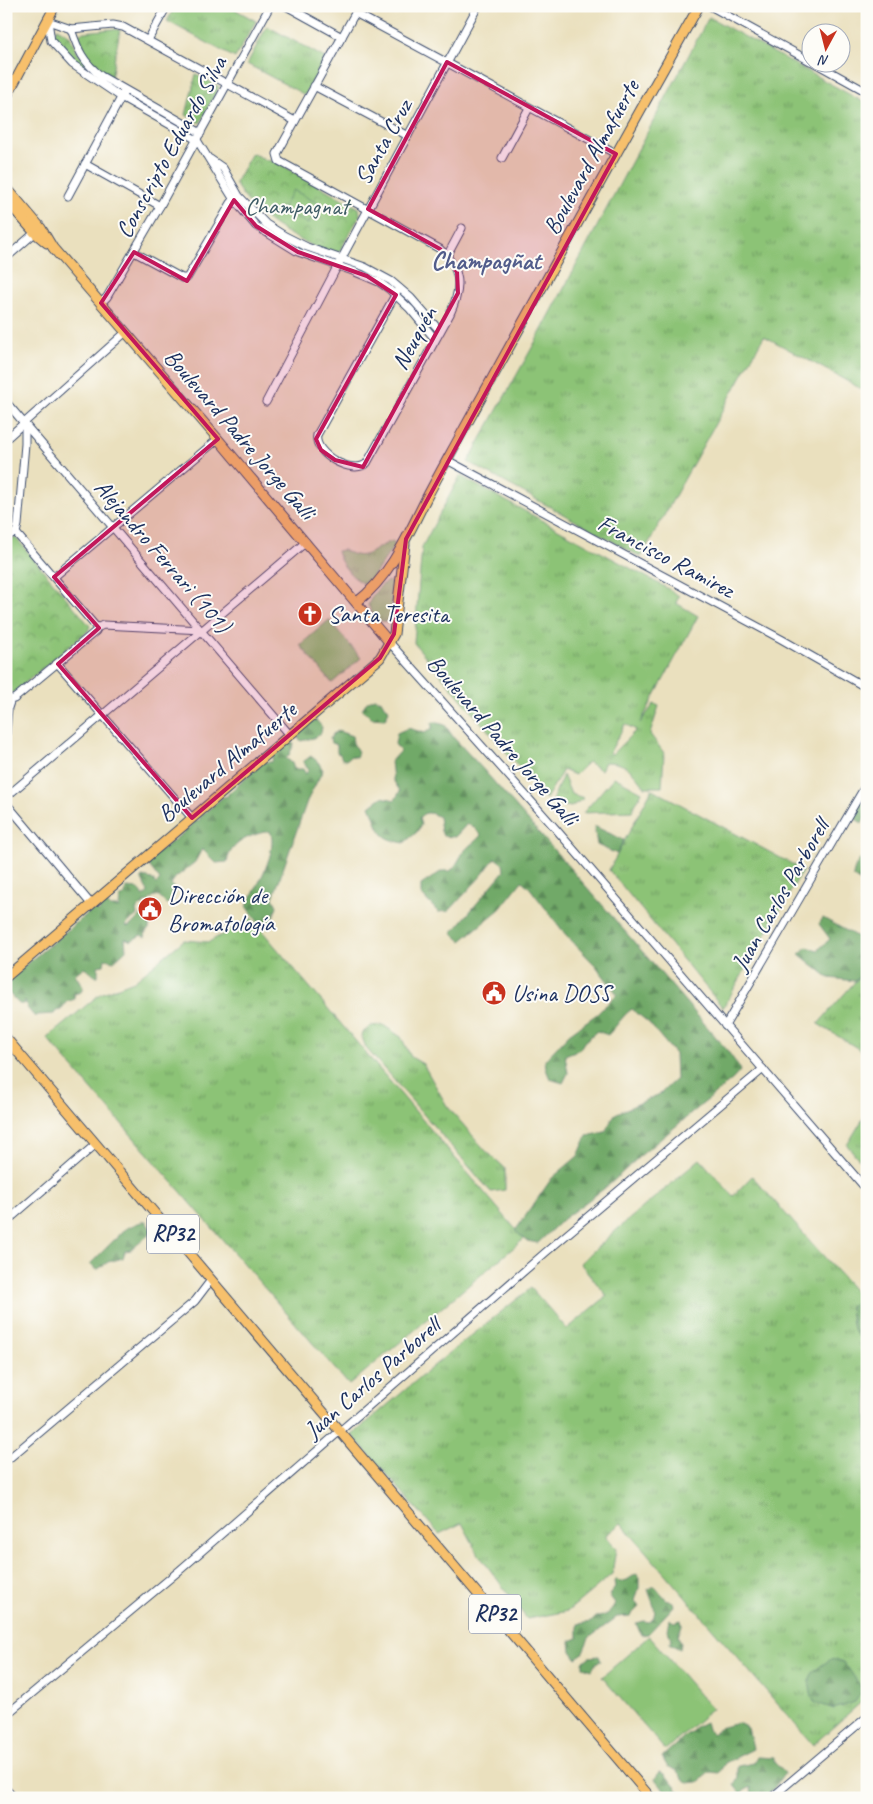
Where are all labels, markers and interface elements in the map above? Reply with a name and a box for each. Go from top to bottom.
north arrow [800,22,850,72]
street label: Conscripto Eduardo Silva [109,50,234,243]
text: N [817,51,830,69]
street label: Boulevard Almafuerte [536,73,647,240]
street label: Santa Cruz [347,92,420,190]
park label: Champagnat [245,191,352,221]
district label: Champagñat [431,245,544,277]
street label: Neuquén [384,300,444,375]
street label: Boulevard Padre Jorge Galli [158,343,324,527]
street label: Alejandro Ferrari (101) [88,473,239,640]
street label: Francisco Ramirez [593,508,741,606]
place label: Santa Teresita [328,599,451,629]
church icon: Santa Teresita [297,601,323,627]
street label: Boulevard Padre Jorge Galli [421,649,587,833]
street label: Boulevard Almafuerte [151,694,304,829]
street label: Juan Carlos Parborell [724,810,838,977]
place label: Dirección de Bromatología [168,880,276,938]
public building icon: Dirección de Bromatología [137,896,163,922]
place label: Usina DOSS [512,978,614,1008]
public building icon: Usina DOSS [481,980,507,1006]
road number: RP32 [147,1214,199,1254]
street label: Juan Carlos Parborell [297,1308,449,1446]
road number: RP32 [469,1595,521,1634]

